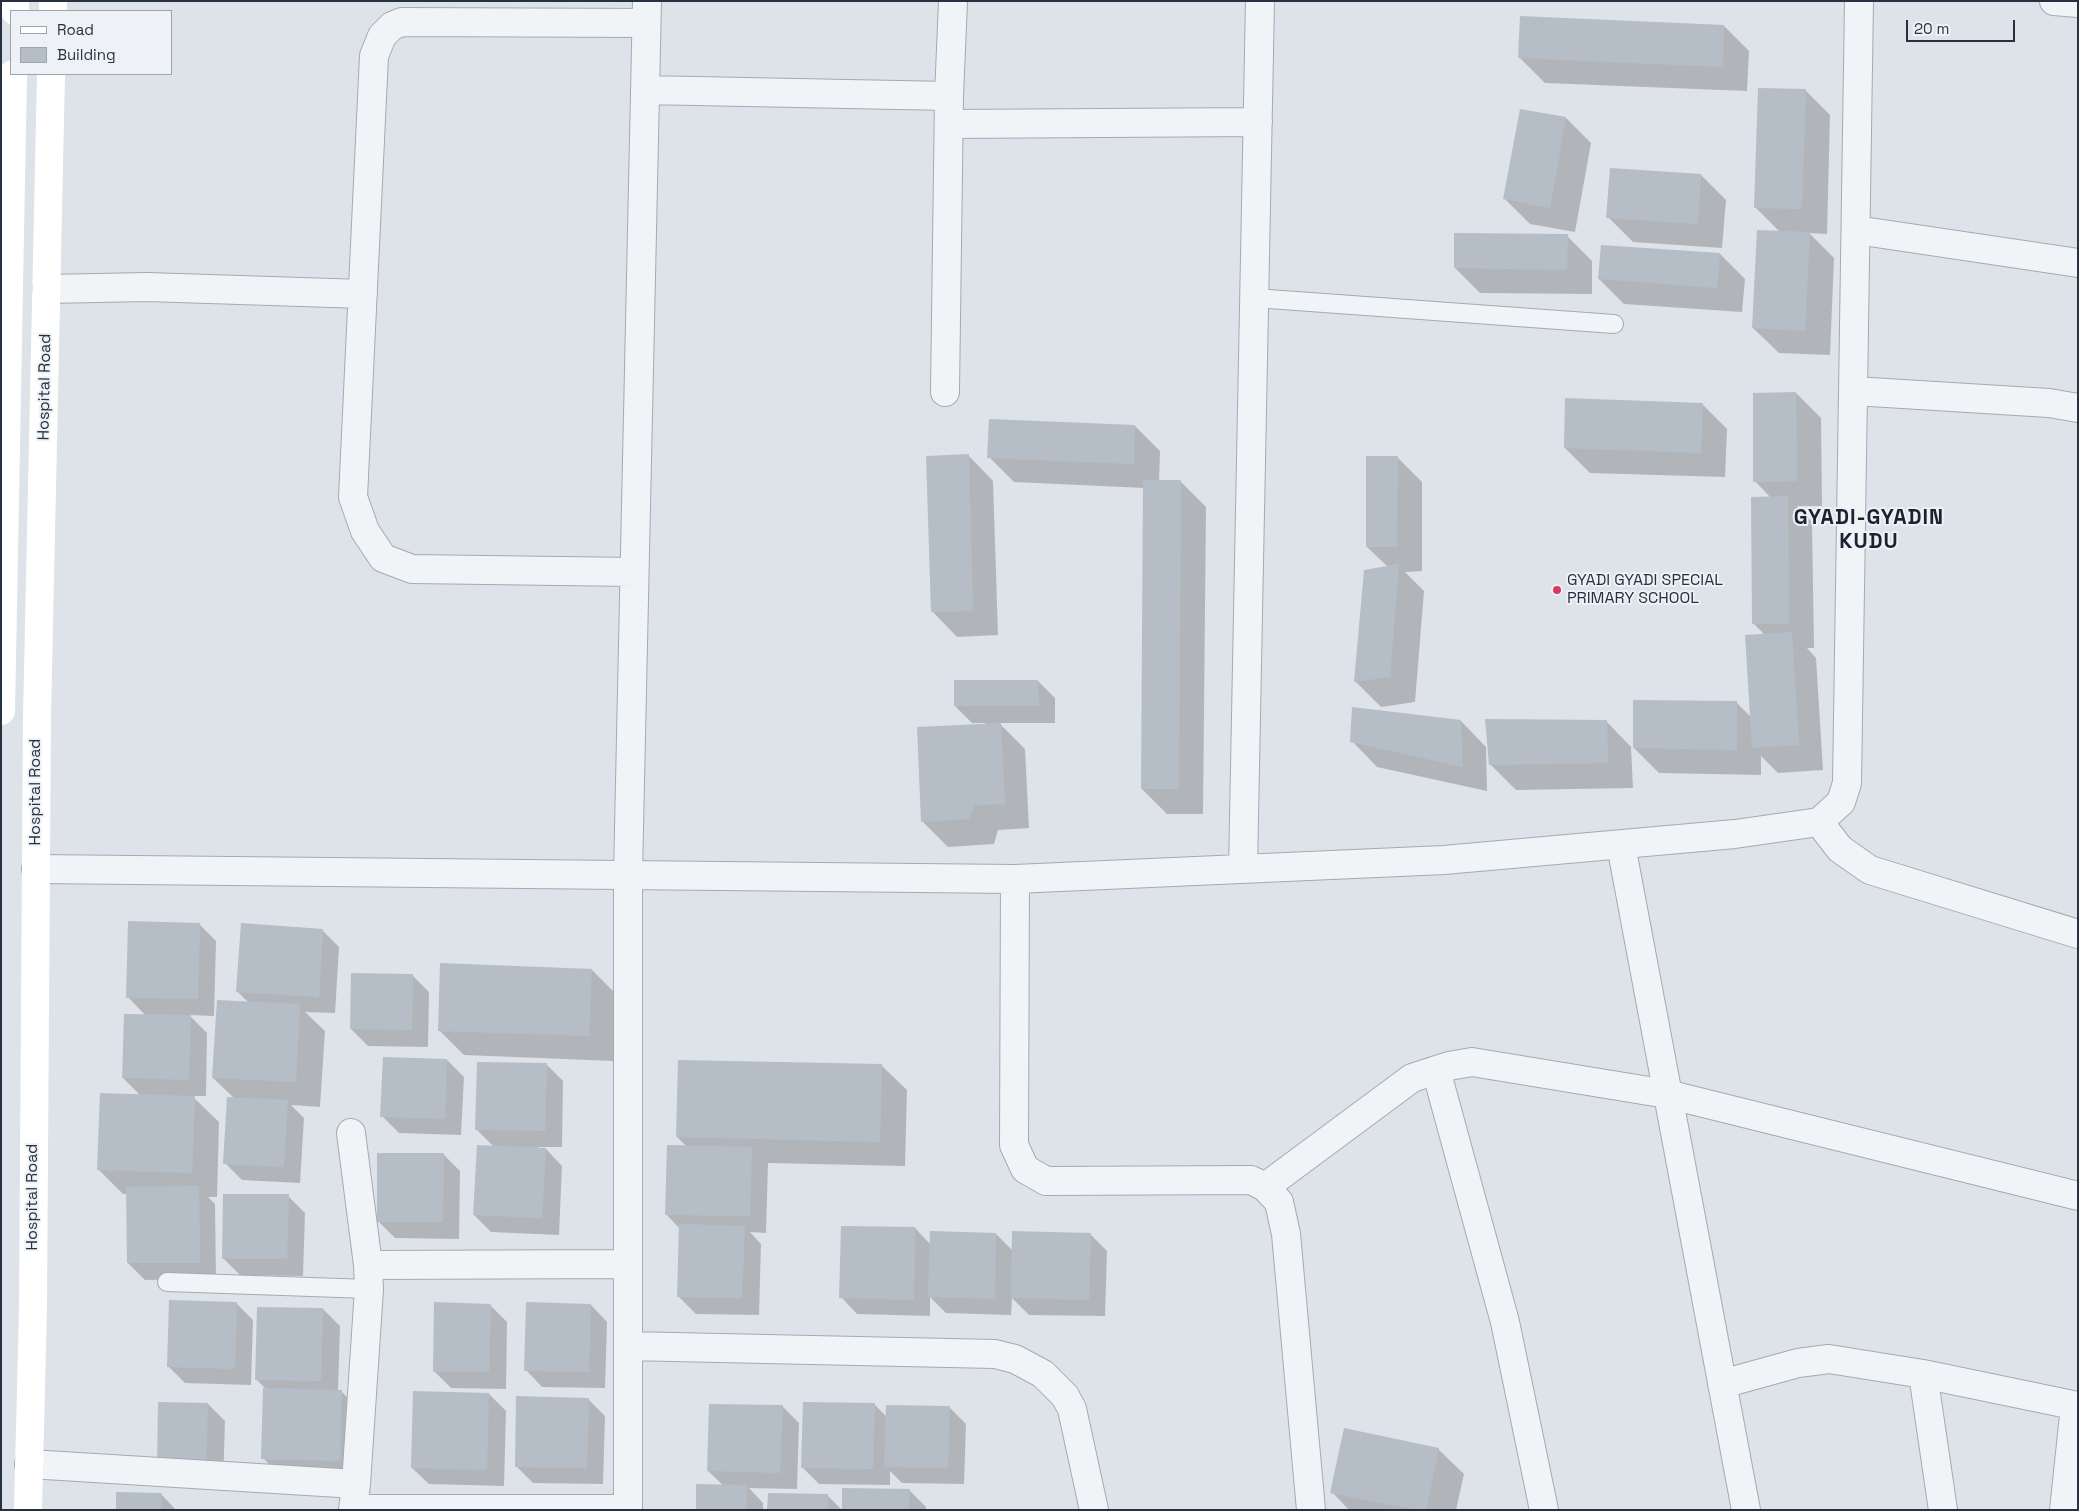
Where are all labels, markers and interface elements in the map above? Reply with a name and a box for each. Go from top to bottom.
legend [10,10,172,75]
scale bar [1909,10,2018,42]
text: 20 m [1914,19,1949,38]
text: Road [57,20,94,39]
text: Building [57,45,116,64]
street label: Hospital Road [34,333,56,441]
district label: GYADI-GYADIN KUDU [1792,505,1946,555]
place label: GYADI GYADI SPECIAL PRIMARY SCHOOL [1567,571,1723,609]
marker: GYADI GYADI SPECIAL PRIMARY SCHOOL [1551,584,1563,596]
street label: Hospital Road [26,739,46,845]
street label: Hospital Road [23,1144,43,1250]

